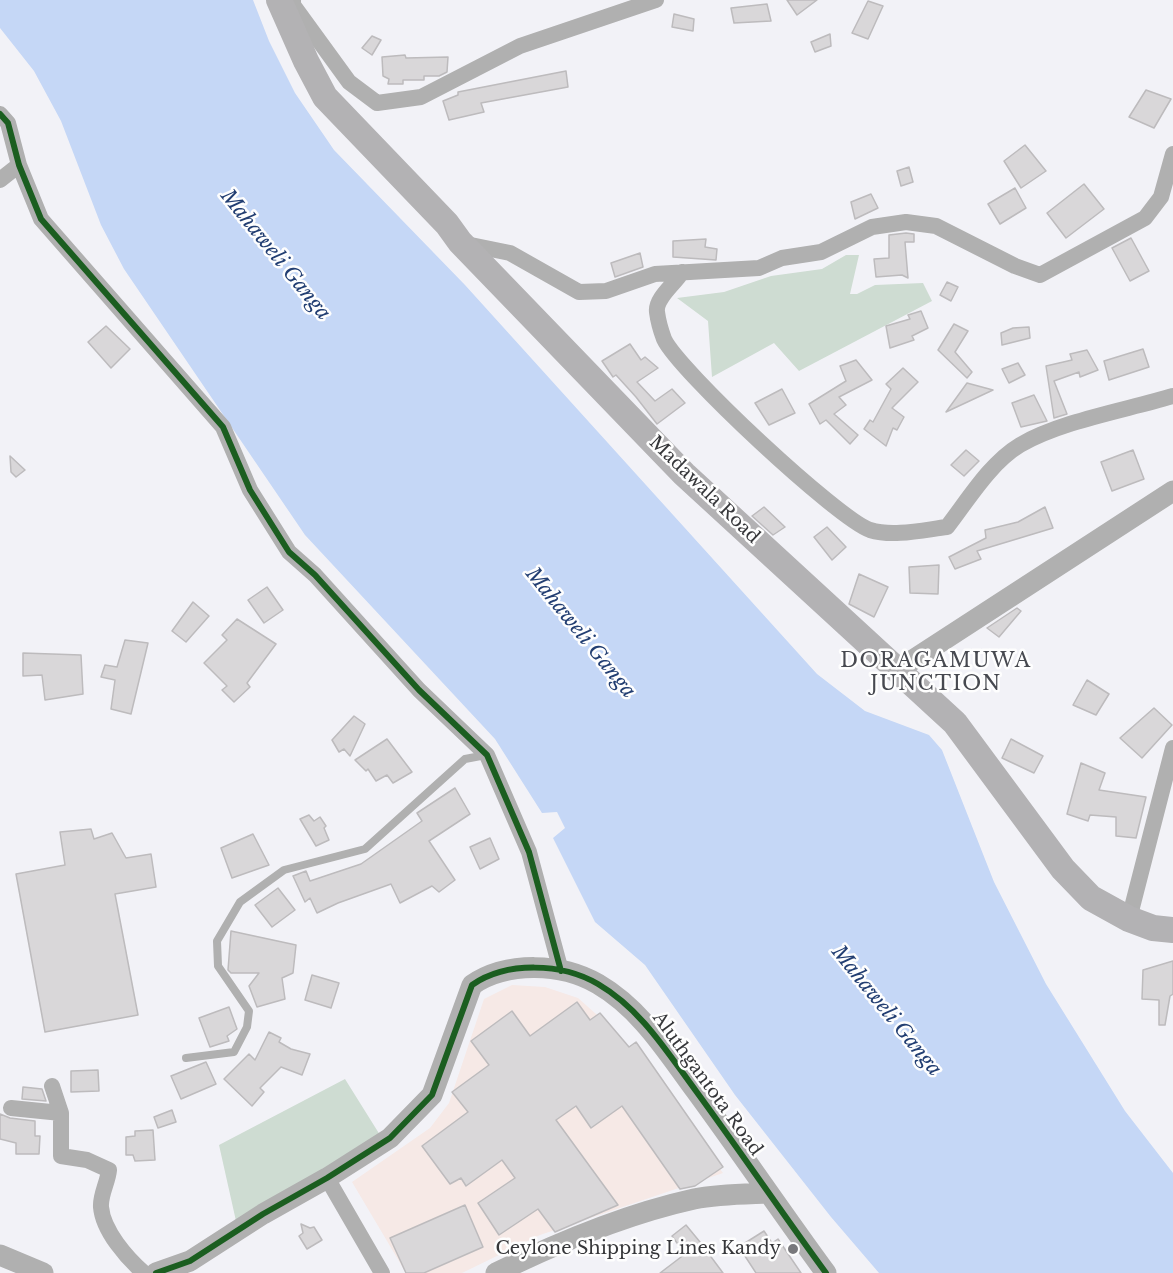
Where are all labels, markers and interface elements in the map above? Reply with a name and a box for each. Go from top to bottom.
water label: Mahaweli Ganga [215,185,335,325]
street label: Madawala Road [644,432,764,548]
water label: Mahaweli Ganga [520,563,640,703]
district label: DORAGAMUWA JUNCTION [840,649,1032,696]
water label: Mahaweli Ganga [826,941,946,1081]
street label: Aluthgantota Road [648,1008,766,1160]
place label: Ceylone Shipping Lines Kandy [495,1238,781,1260]
marker: Ceylone Shipping Lines Kandy [786,1242,800,1256]

